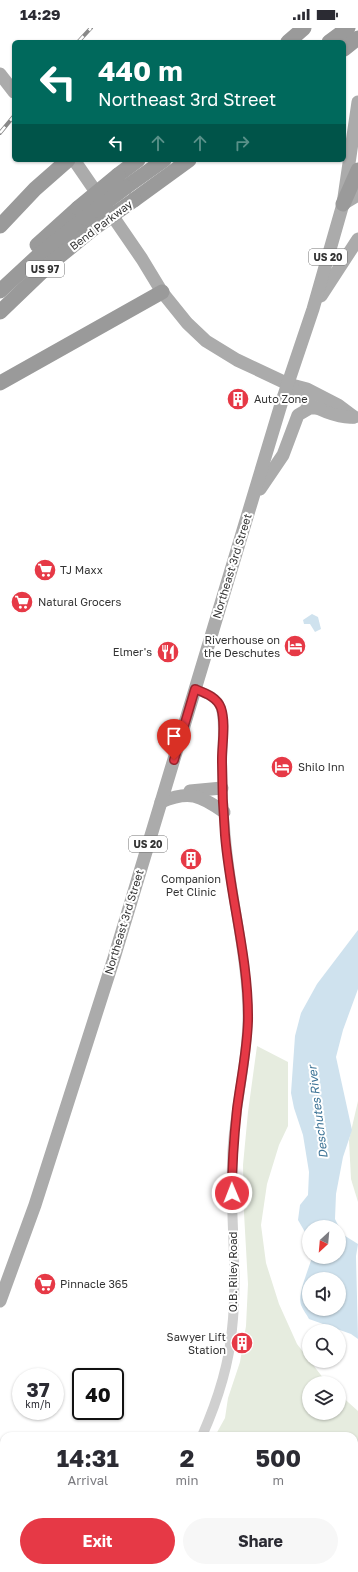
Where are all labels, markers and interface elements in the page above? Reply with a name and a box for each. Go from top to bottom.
text: 14:29 [20,5,61,23]
text: 440 m [98,54,183,87]
icon: left [32,56,84,108]
text: Northeast 3rd Street [98,88,276,110]
icon: left [105,132,127,154]
icon: ahead [147,132,169,154]
icon: ahead [189,132,211,154]
icon: right [231,132,253,154]
street label: Bend Parkway [67,197,134,252]
road number: US 20 [309,249,347,265]
road number: US 97 [26,261,64,277]
building icon: Auto Zone [225,386,251,412]
place label: Auto Zone [254,392,308,405]
street label: Northeast 3rd Street [209,512,254,620]
supermarket icon: TJ Maxx [32,557,58,583]
place label: TJ Maxx [60,563,103,576]
supermarket icon: Natural Grocers [9,589,35,615]
place label: Natural Grocers [38,595,121,608]
place label: Riverhouse on the Deschutes [204,633,280,659]
hotel icon: Riverhouse on the Deschutes [282,633,308,659]
restaurant icon: Elmer's [155,639,181,665]
place label: Elmer's [113,645,152,658]
pin [157,719,191,760]
icon: arrive [163,725,185,747]
hotel icon: Shilo Inn [269,754,295,780]
place label: Shilo Inn [298,760,345,773]
road number: US 20 [129,836,167,852]
building icon: Companion Pet Clinic [178,846,204,872]
street label: Northeast 3rd Street [101,868,146,976]
place label: Companion Pet Clinic [161,872,221,898]
water label: Deschutes River [304,1062,331,1159]
position arrow [211,1172,253,1214]
north arrow [302,1220,346,1264]
map controls [302,1220,346,1420]
street label: O.B. Riley Road [226,1232,239,1312]
supermarket icon: Pinnacle 365 [32,1271,58,1297]
button: sound [302,1272,346,1316]
place label: Pinnacle 365 [60,1277,128,1290]
button: search [302,1324,346,1368]
place label: Sawyer Lift Station [167,1330,226,1356]
building icon: Sawyer Lift Station [229,1330,255,1356]
speed limit sign: 40 [72,1368,124,1420]
button: layers [302,1376,346,1420]
text: 37 [26,1377,50,1401]
text: km/h [25,1398,51,1410]
text: 14:31 [57,1443,119,1472]
text: 2 [180,1443,194,1472]
text: 500 [255,1443,301,1472]
text: Arrival [67,1472,108,1488]
text: min [176,1472,199,1488]
text: m [273,1472,284,1488]
button: Exit [20,1518,175,1564]
button: Share [183,1518,338,1564]

